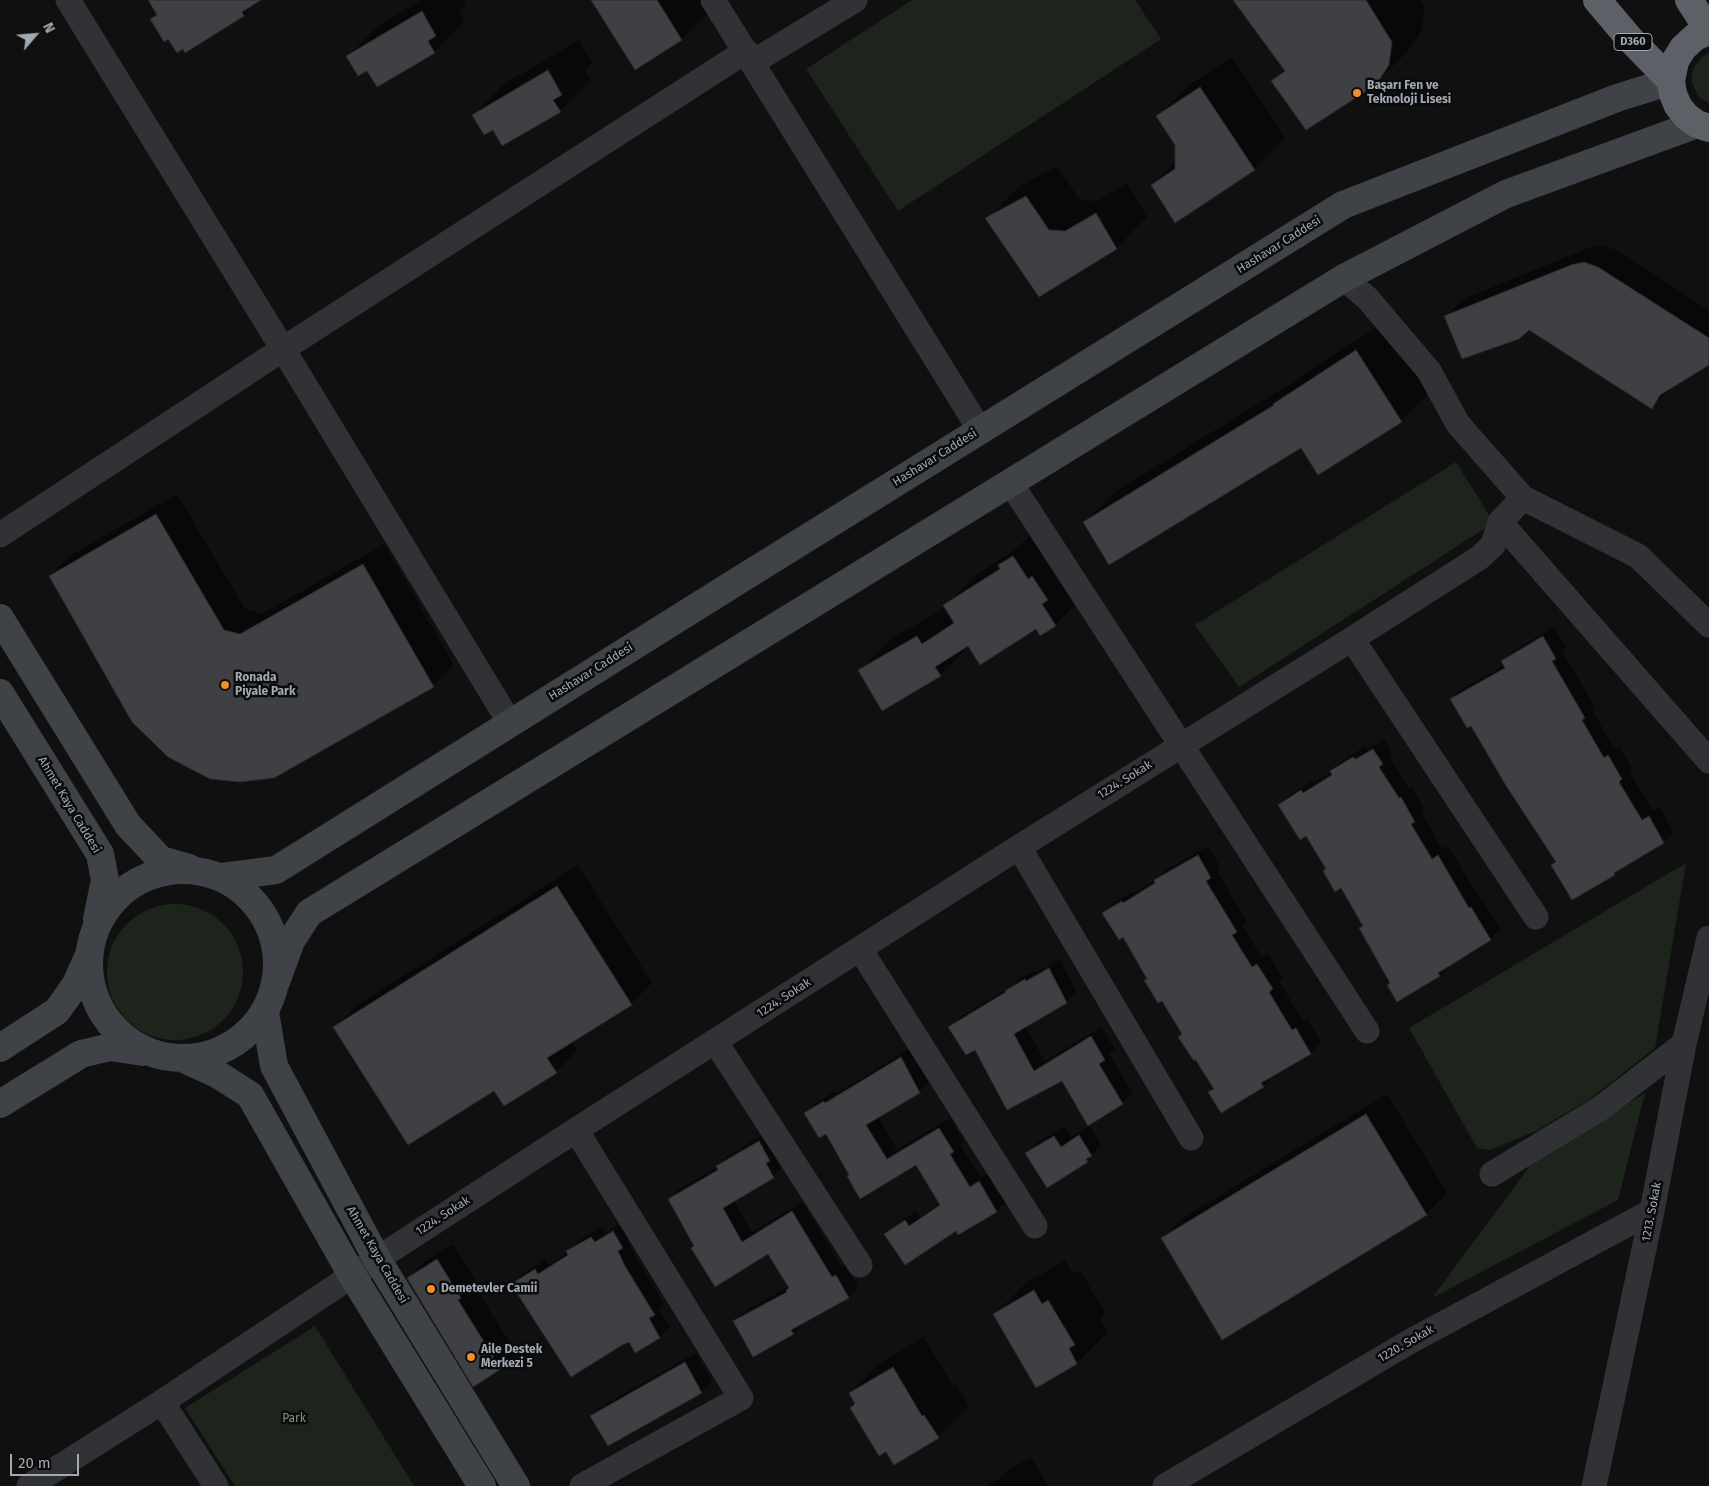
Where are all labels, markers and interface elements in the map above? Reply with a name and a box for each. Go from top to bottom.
north arrow [10,10,60,60]
text: N [39,20,58,36]
road number: D360 [1614,34,1652,51]
place label: Başarı Fen ve Teknoloji Lisesi [1367,79,1451,107]
marker: Başarı Fen ve Teknoloji Lisesi [1351,87,1363,99]
street label: Hashavar Caddesi [1234,213,1324,277]
street label: Hashavar Caddesi [890,426,980,490]
street label: Hashavar Caddesi [546,640,636,704]
place label: Ronada Piyale Park [235,671,296,699]
marker: Ronada Piyale Park [219,679,231,691]
street label: Ahmet Kaya Caddesi [35,754,103,856]
street label: 1224. Sokak [1095,758,1155,802]
street label: 1224. Sokak [754,975,814,1021]
street label: 1213. Sokak [1639,1181,1665,1243]
street label: 1224. Sokak [413,1193,473,1239]
street label: Ahmet Kaya Caddesi [343,1204,411,1306]
place label: Demetevler Camii [441,1282,537,1296]
marker: Demetevler Camii [425,1283,437,1295]
street label: 1220. Sokak [1376,1322,1436,1366]
place label: Aile Destek Merkezi 5 [481,1343,542,1371]
marker: Aile Destek Merkezi 5 [465,1351,477,1363]
park label: Park [282,1412,306,1426]
scale bar [12,1444,81,1476]
text: 20 m [18,1454,51,1472]

